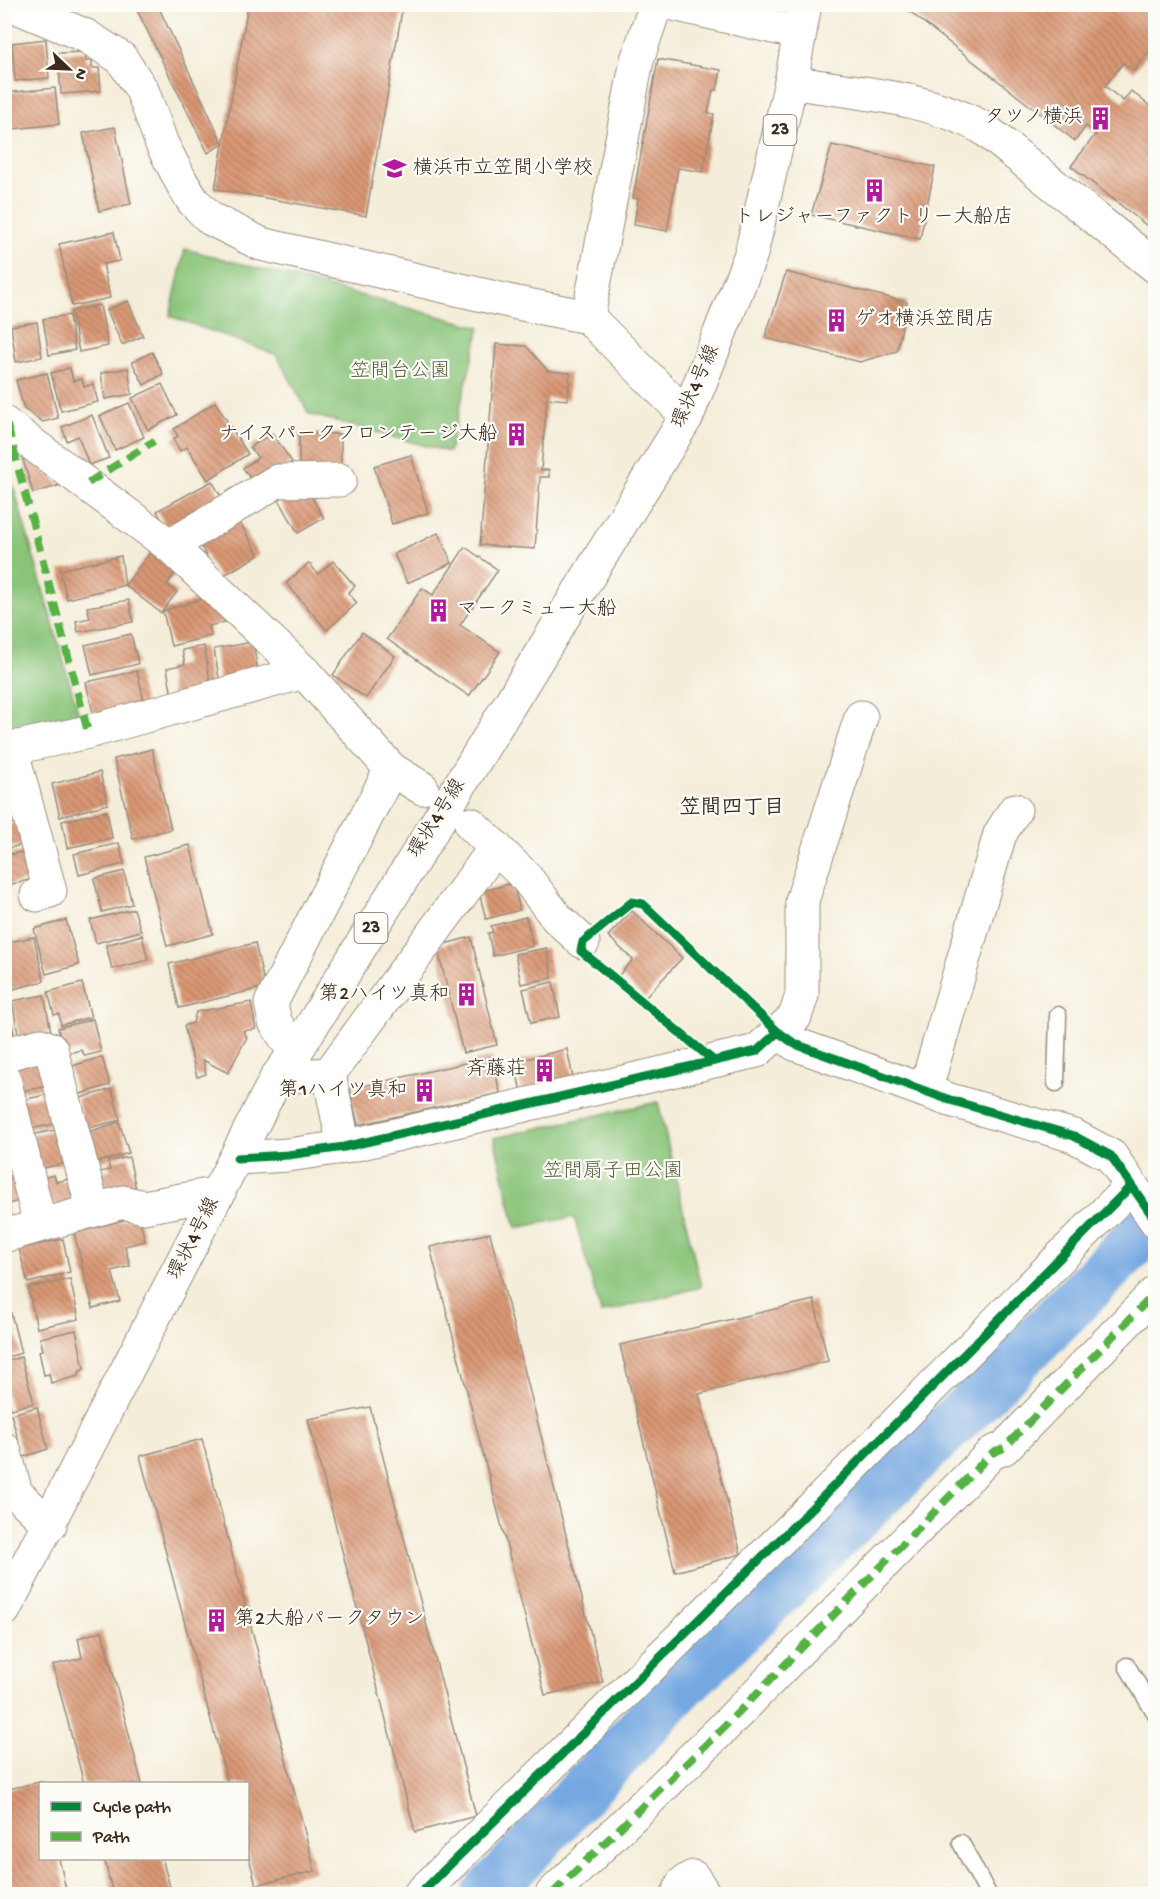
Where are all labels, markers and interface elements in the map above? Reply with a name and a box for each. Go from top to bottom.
north arrow [39,39,99,99]
text: N [69,65,90,83]
building icon: タツノ横浜 [1088,105,1114,131]
place label: タツノ横浜 [985,106,1083,130]
road number: 23 [764,115,796,145]
school or university icon: 横浜市立笠間小学校 [382,156,408,182]
place label: 横浜市立笠間小学校 [413,157,593,181]
building icon: トレジャーファクトリー大船店 [861,178,887,204]
place label: トレジャーファクトリー大船店 [734,205,1014,230]
building icon: ゲオ横浜笠間店 [824,307,850,333]
place label: ゲオ横浜笠間店 [855,307,995,332]
street label: 環状4号線 [667,341,726,433]
park label: 笠間台公園 [350,359,450,384]
place label: ナイスパークフロンテージ大船 [219,422,498,447]
building icon: ナイスパークフロンテージ大船 [503,422,529,448]
building icon: マークミュー大船 [426,597,452,623]
place label: マークミュー大船 [457,597,617,622]
street label: 環状4号線 [404,774,471,863]
district label: 笠間四丁目 [680,796,785,822]
road number: 23 [354,913,388,943]
place label: 第2ハイツ真和 [319,982,449,1007]
building icon: 第2ハイツ真和 [454,982,480,1008]
place label: 斉藤荘 [466,1057,526,1082]
building icon: 斉藤荘 [531,1057,557,1083]
place label: 第1ハイツ真和 [279,1078,407,1103]
building icon: 第1ハイツ真和 [412,1078,438,1104]
park label: 笠間扇子田公園 [543,1160,683,1184]
street label: 環状4号線 [164,1193,226,1284]
building icon: 第2大船パークタウン [204,1607,230,1633]
place label: 第2大船パークタウン [235,1607,424,1632]
legend [39,1782,249,1860]
text: Cycle path [93,1798,171,1819]
text: Path [92,1828,130,1849]

